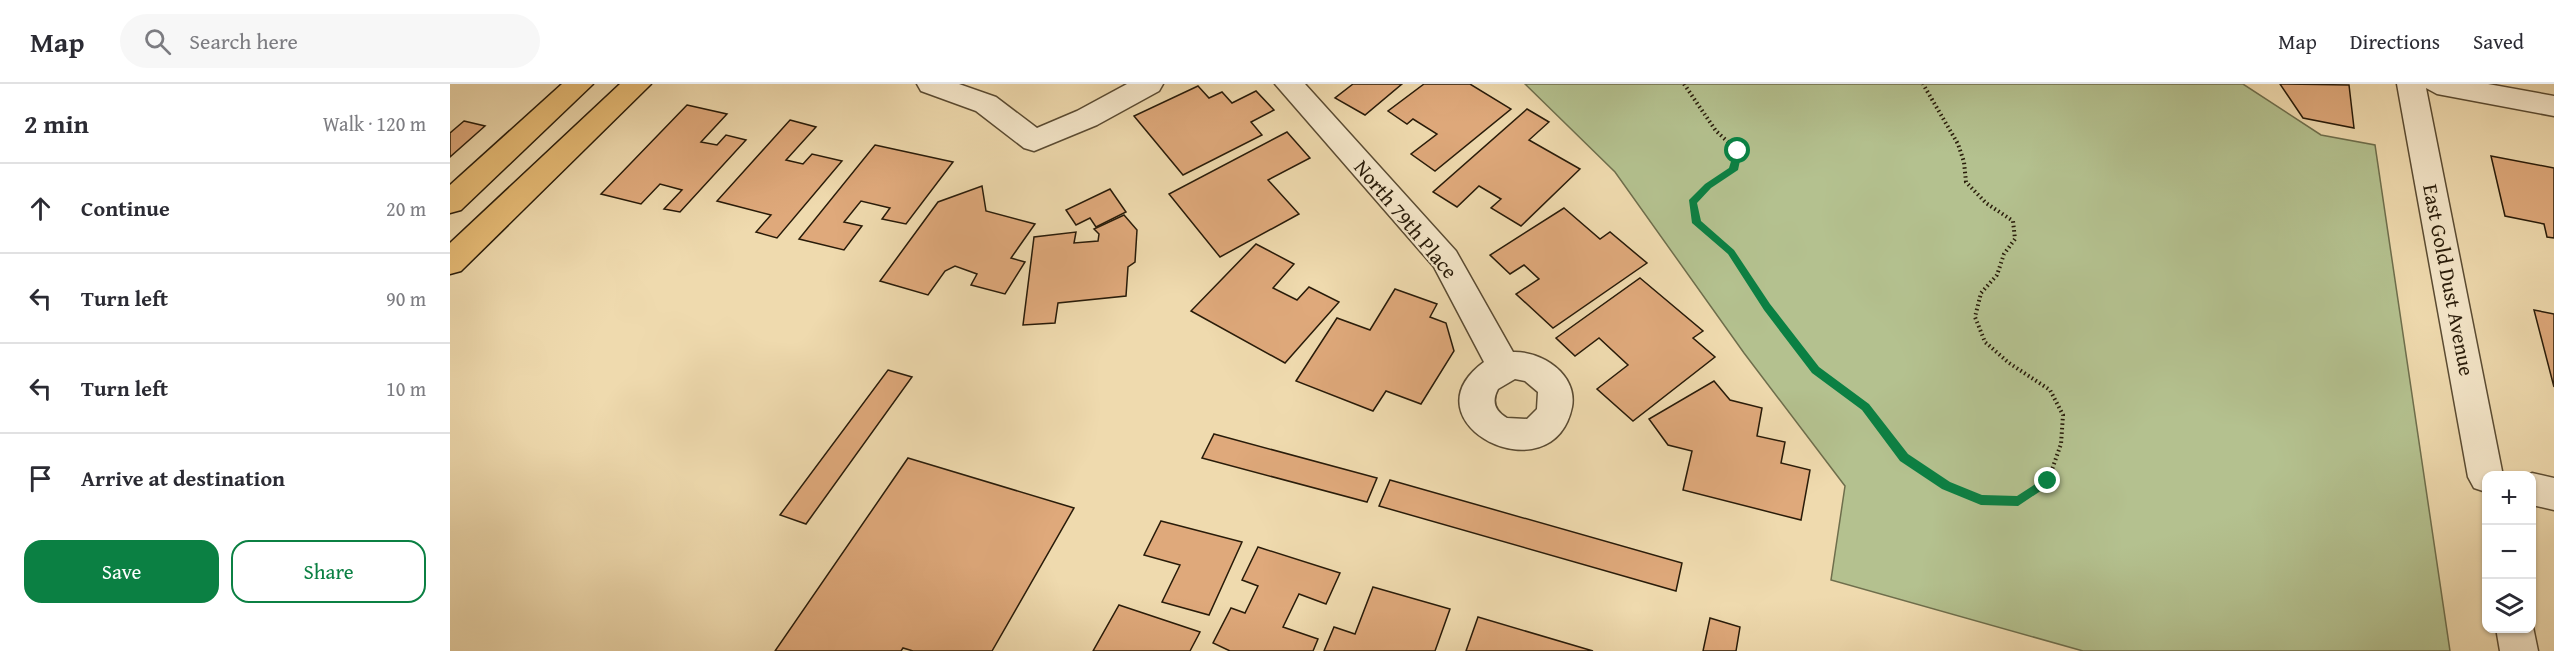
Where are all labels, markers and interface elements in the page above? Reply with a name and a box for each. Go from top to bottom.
search box [120,14,540,68]
text: Map [30,21,84,62]
icon: search [141,25,174,58]
text: Search here [189,25,298,57]
text: Map [2278,26,2317,57]
text: Directions [2350,26,2440,57]
text: Saved [2473,26,2524,57]
text: 2 min [24,104,89,143]
text: Walk · 120 m [323,109,426,138]
route start [1724,137,1750,163]
street label: North 79th Place [1347,153,1465,285]
street label: East Gold Dust Avenue [2415,181,2483,379]
icon: ahead [24,192,57,225]
text: Continue [81,192,170,224]
text: 20 m [386,194,426,223]
icon: left [24,282,57,315]
text: Turn left [81,282,168,314]
text: 90 m [386,284,426,313]
icon: left [24,372,57,405]
text: Turn left [81,372,168,404]
text: 10 m [386,374,426,403]
icon: arrive [24,462,57,495]
text: Arrive at destination [81,462,285,494]
route end [2034,467,2060,493]
map controls [2482,471,2536,633]
button: + [2482,471,2536,525]
button: − [2482,525,2536,579]
button: Save [24,540,219,603]
button: Share [231,540,426,603]
button: layers [2482,579,2536,633]

